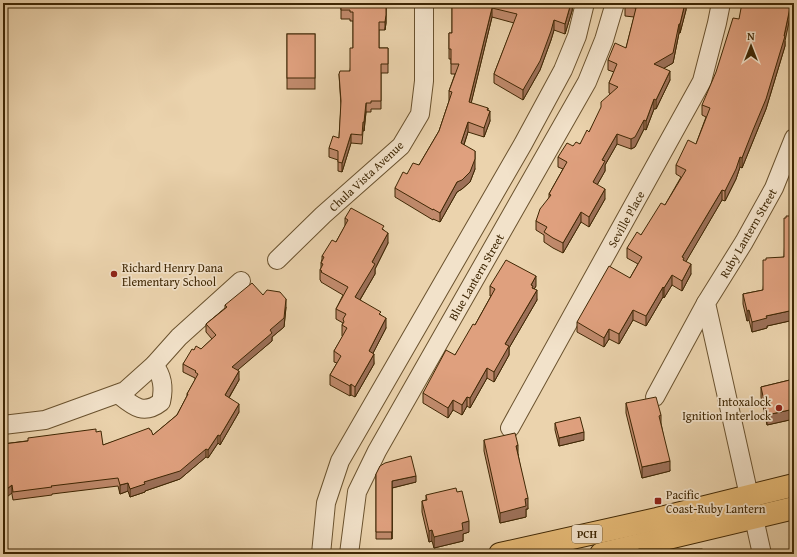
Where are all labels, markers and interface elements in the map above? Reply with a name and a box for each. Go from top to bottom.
north arrow [731,26,771,66]
text: N [747,28,755,44]
street label: Chula Vista Avenue [325,137,407,215]
street label: Ruby Lantern Street [715,184,781,281]
street label: Seville Place [603,187,649,250]
street label: Blue Lantern Street [444,230,508,324]
place label: Richard Henry Dana Elementary School [122,259,223,290]
marker: Richard Henry Dana Elementary School [109,269,119,279]
place label: Intoxalock Ignition Interlock [682,393,772,424]
marker: Intoxalock Ignition Interlock [774,403,784,413]
place label: Pacific Coast-Ruby Lantern [666,486,766,517]
marker: Pacific Coast-Ruby Lantern [653,496,663,506]
road number: PCH [572,525,602,543]

